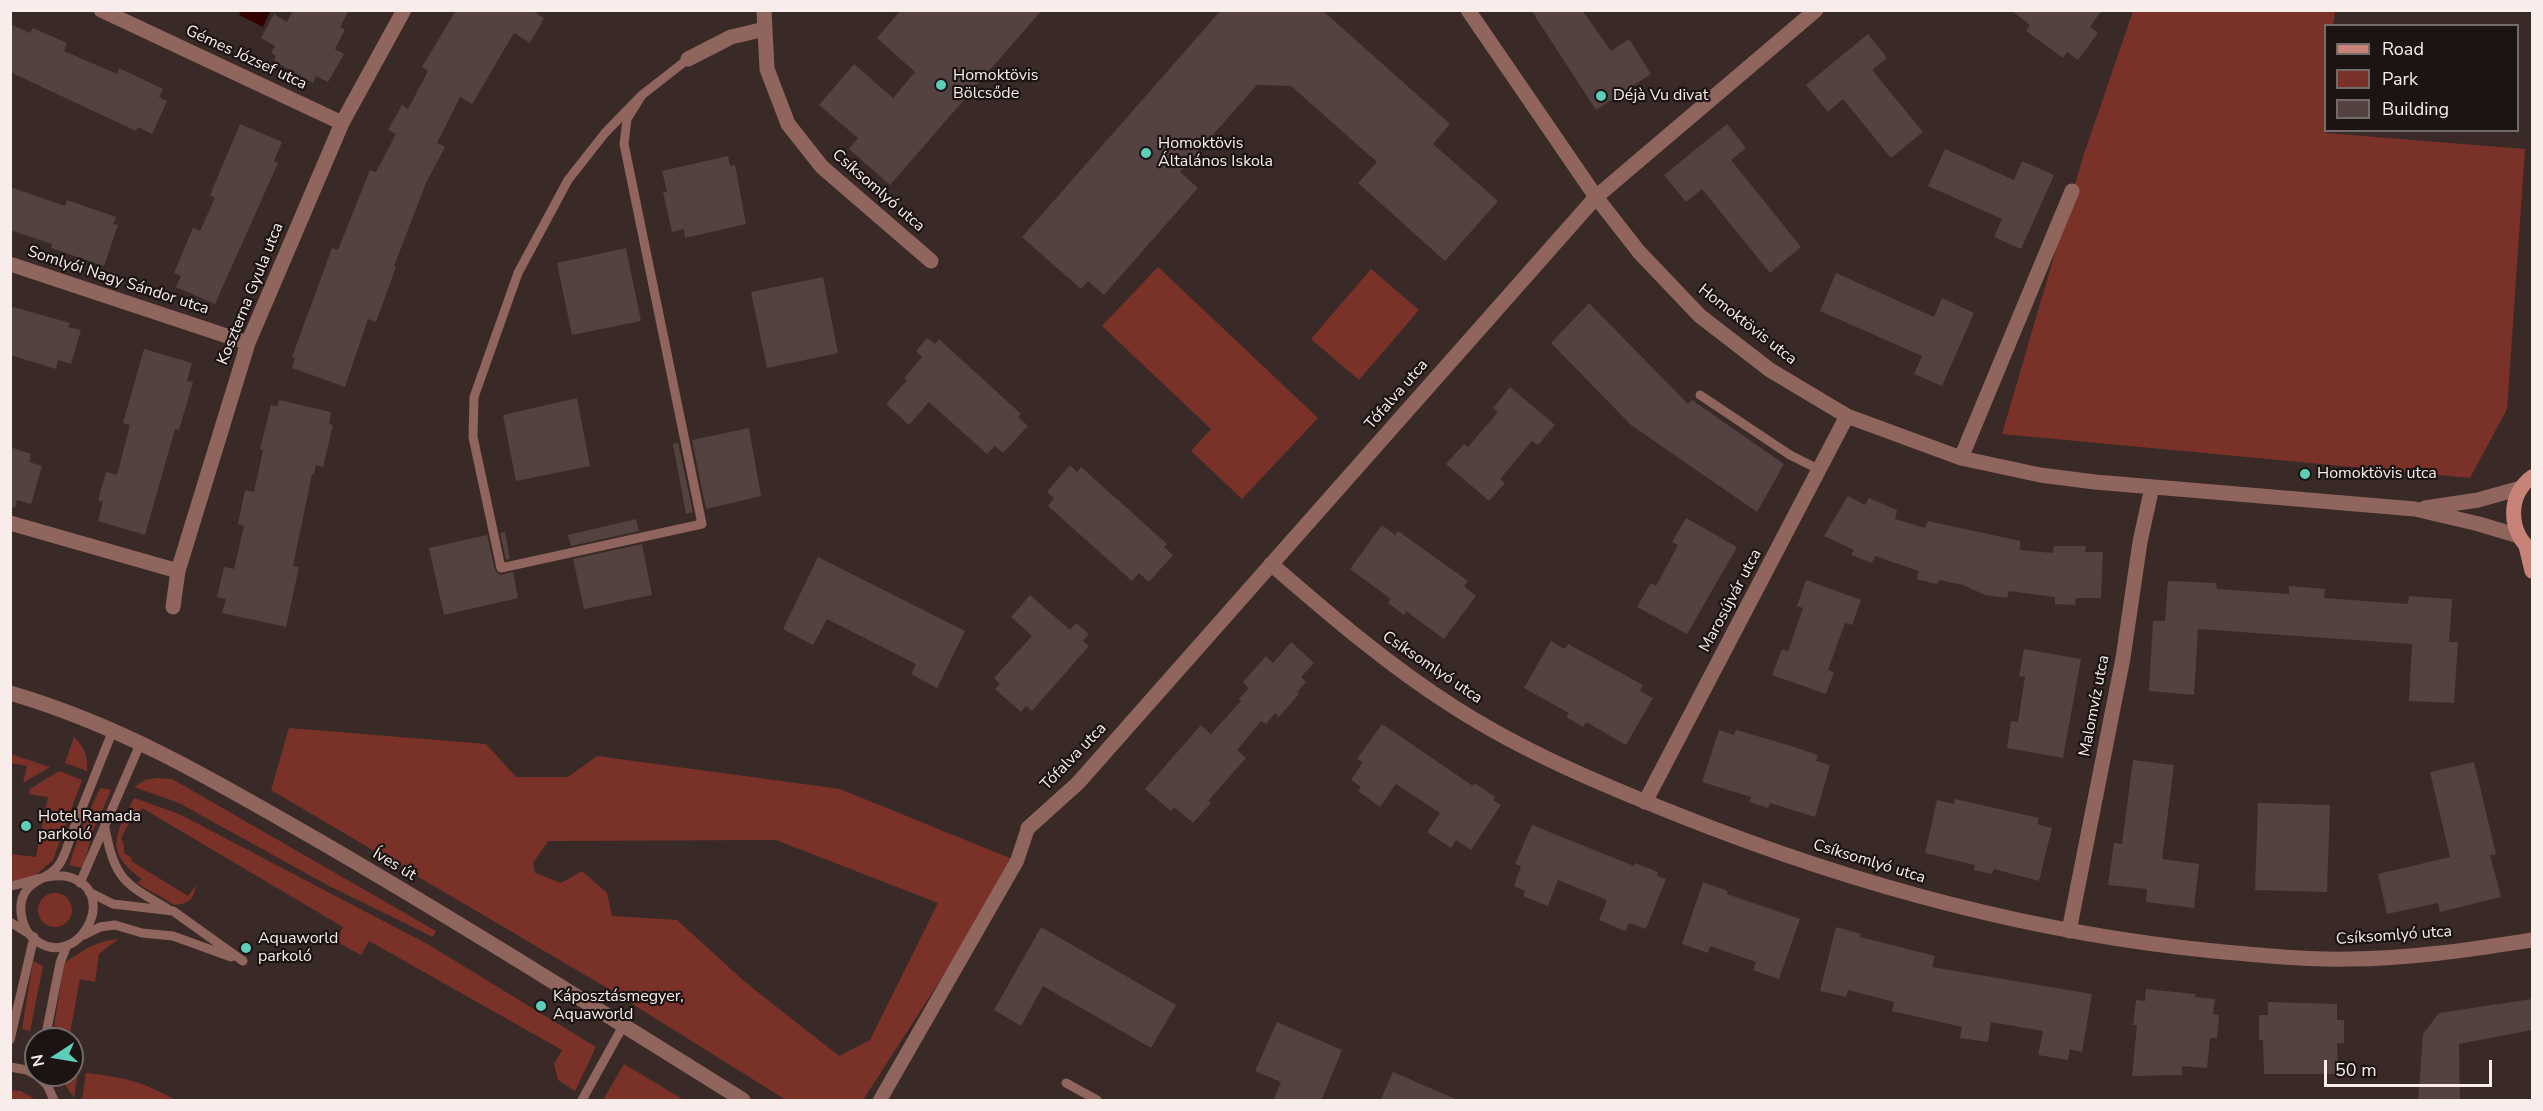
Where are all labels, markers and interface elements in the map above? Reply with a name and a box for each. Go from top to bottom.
street label: Gémes József utca [182,22,310,94]
legend [2324,24,2519,132]
text: Road [2382,37,2424,61]
place label: Homoktövis Bölcsőde [953,66,1038,104]
text: Park [2382,67,2418,91]
marker: Homoktövis Bölcsőde [934,78,948,92]
place label: Déjà Vu divat [1613,86,1708,106]
marker: Déjà Vu divat [1594,89,1608,103]
text: Building [2382,97,2449,121]
place label: Homoktövis Általános Iskola [1158,134,1273,172]
street label: Csíksomlyó utca [828,146,928,236]
marker: Homoktövis Általános Iskola [1139,146,1153,160]
street label: Koszterna Gyula utca [214,220,288,368]
street label: Somlyói Nagy Sándor utca [25,243,211,319]
street label: Homoktövis utca [1694,281,1800,369]
street label: Tófalva utca [1361,356,1433,434]
place label: Homoktövis utca [2317,464,2437,484]
marker: Homoktövis utca [2298,467,2312,481]
street label: Marosújvár utca [1696,546,1766,656]
street label: Csíksomlyó utca [1378,628,1486,708]
street label: Malomvíz utca [2076,654,2114,758]
street label: Tófalva utca [1037,719,1111,795]
place label: Hotel Ramada parkoló [38,807,141,845]
marker: Hotel Ramada parkoló [19,819,33,833]
street label: Csíksomlyó utca [1811,836,1927,888]
street label: Íves út [369,845,419,885]
street label: Csíksomlyó utca [2335,922,2453,950]
place label: Aquaworld parkoló [258,929,338,967]
marker: Aquaworld parkoló [239,941,253,955]
place label: Káposztásmegyer, Aquaworld [553,987,684,1025]
marker: Káposztásmegyer, Aquaworld [534,999,548,1013]
north arrow [24,1027,84,1087]
scale bar [2327,1048,2495,1086]
text: N [26,1052,50,1068]
text: 50 m [2335,1058,2377,1082]

